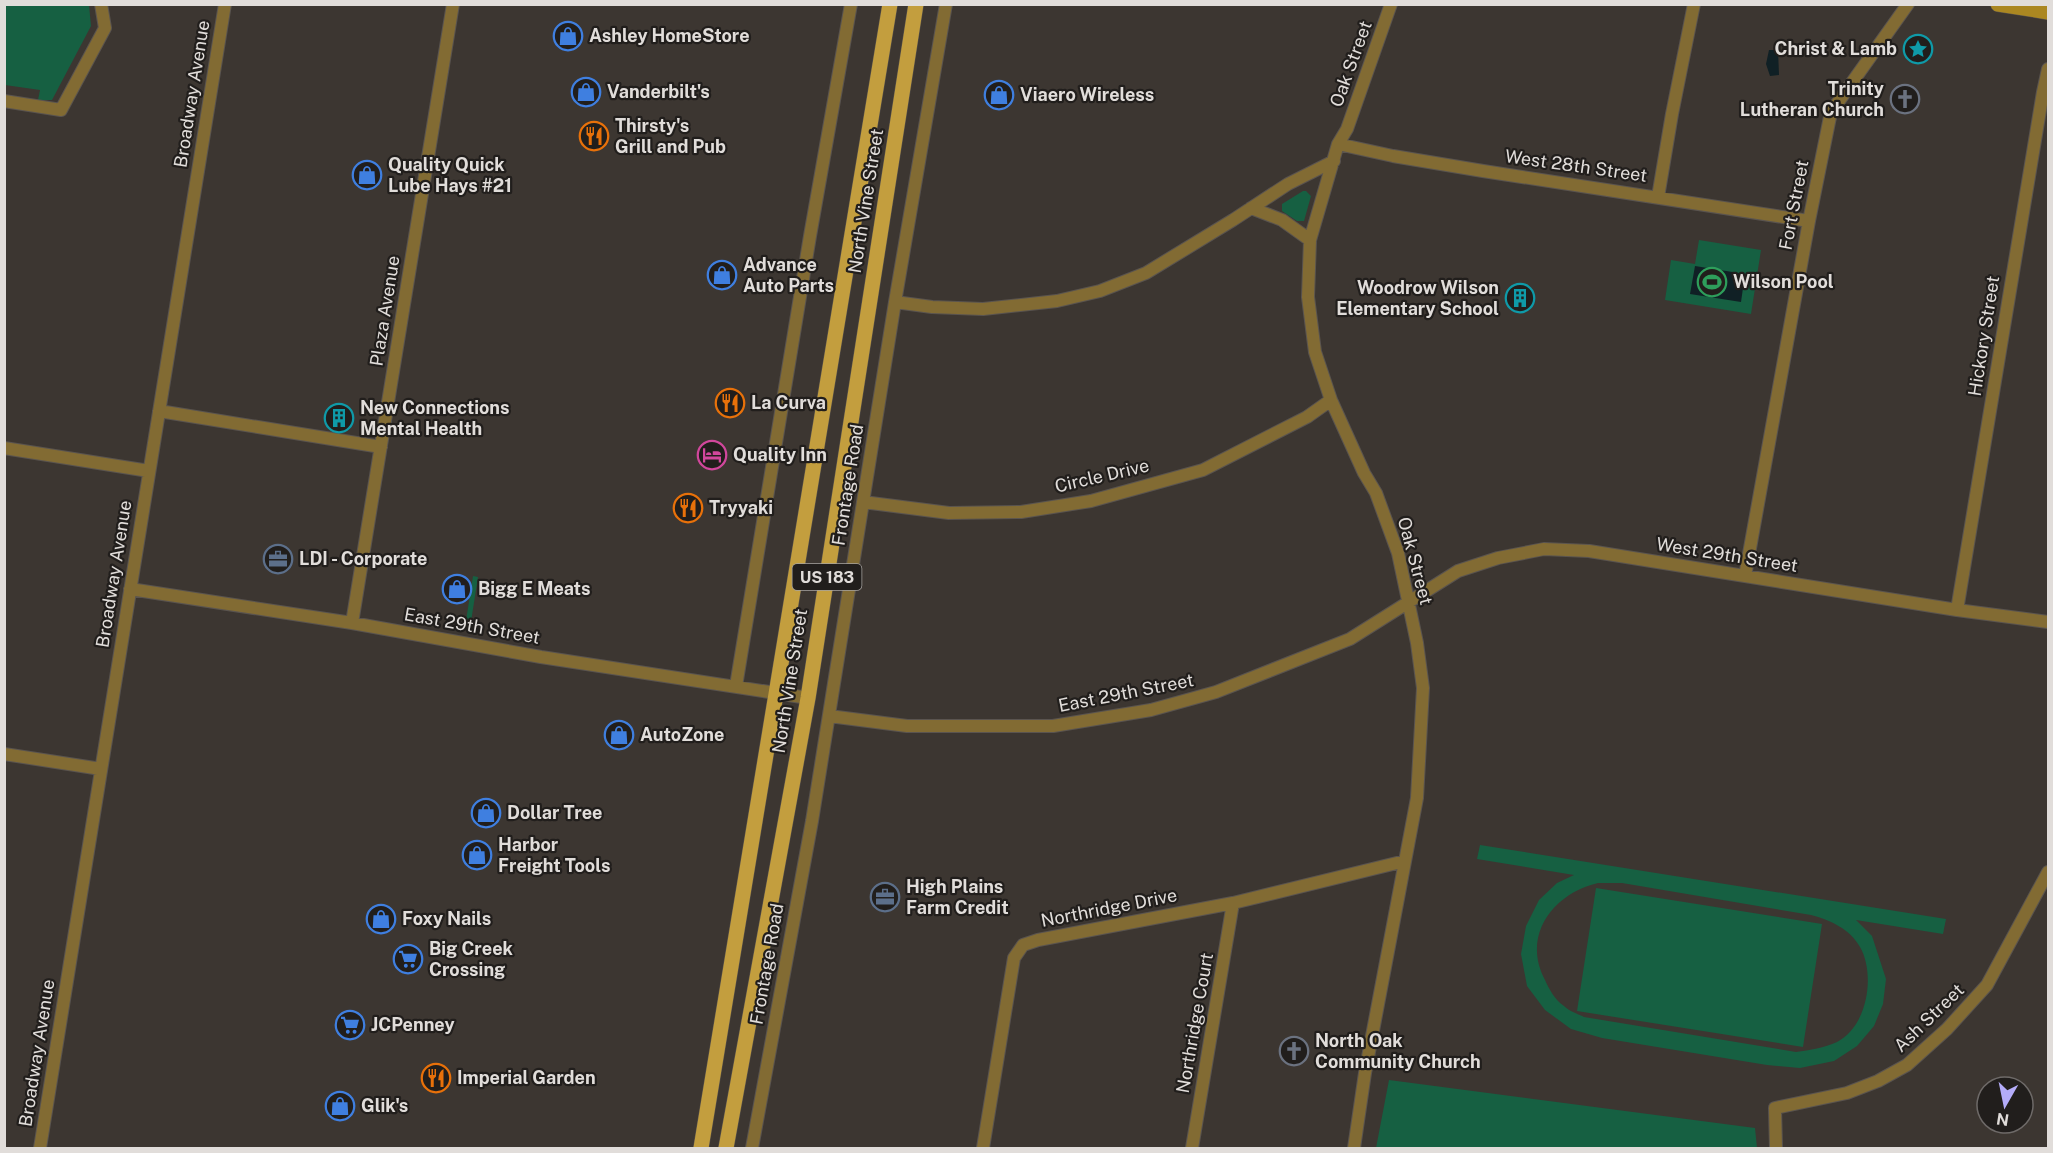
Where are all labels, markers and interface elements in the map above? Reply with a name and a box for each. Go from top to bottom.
street label: Oak Street [1325,18,1376,110]
street label: Broadway Avenue [169,19,214,169]
shop icon: Ashley HomeStore [552,20,584,52]
place label: Ashley HomeStore [589,25,750,46]
place icon: Christ & Lamb [1902,33,1934,65]
place label: Christ & Lamb [1775,38,1897,59]
shop icon: Vanderbilt's [570,76,602,108]
place label: Trinity Lutheran Church [1740,78,1884,120]
shop icon: Viaero Wireless [983,79,1015,111]
place label: Vanderbilt's [607,81,710,102]
church icon: Trinity Lutheran Church [1889,83,1921,115]
place label: Viaero Wireless [1020,84,1154,105]
place label: Thirsty's Grill and Pub [615,115,726,157]
restaurant icon: Thirsty's Grill and Pub [578,120,610,152]
street label: North Vine Street [844,127,887,275]
street label: West 28th Street [1504,145,1649,186]
place label: Quality Quick Lube Hays #21 [388,154,512,196]
street label: Fort Street [1774,158,1813,252]
shop icon: Quality Quick Lube Hays #21 [351,159,383,191]
street label: Plaza Avenue [365,254,404,368]
place label: Advance Auto Parts [743,254,834,296]
shop icon: Advance Auto Parts [706,259,738,291]
sports icon: Wilson Pool [1696,266,1728,298]
place label: Wilson Pool [1733,271,1834,292]
street label: Hickory Street [1964,274,2003,398]
place label: Woodrow Wilson Elementary School [1336,277,1499,319]
building icon: Woodrow Wilson Elementary School [1504,282,1536,314]
restaurant icon: La Curva [714,387,746,419]
place label: La Curva [751,392,826,413]
place label: New Connections Mental Health [360,397,509,439]
building icon: New Connections Mental Health [323,402,355,434]
street label: Frontage Road [828,423,867,547]
hotel icon: Quality Inn [696,439,728,471]
place label: Quality Inn [733,444,827,465]
street label: Circle Drive [1053,454,1151,497]
restaurant icon: Tryyaki [672,492,704,524]
place label: Tryyaki [709,497,773,518]
street label: Broadway Avenue [91,499,136,649]
street label: Oak Street [1394,515,1437,607]
street label: West 29th Street [1655,533,1799,576]
office icon: LDI - Corporate [262,543,294,575]
place label: LDI - Corporate [299,548,427,569]
road number: US 183 [792,564,862,590]
shop icon: Bigg E Meats [441,573,473,605]
place label: Bigg E Meats [478,578,591,599]
street label: East 29th Street [403,603,542,648]
street label: North Vine Street [768,607,811,755]
street label: East 29th Street [1056,669,1195,716]
shop icon: AutoZone [603,719,635,751]
place label: AutoZone [640,724,724,745]
shop icon: Dollar Tree [470,797,502,829]
place label: Dollar Tree [507,802,602,823]
place label: Harbor Freight Tools [498,834,610,876]
shop icon: Harbor Freight Tools [461,839,493,871]
place label: High Plains Farm Credit [906,876,1009,918]
office icon: High Plains Farm Credit [869,881,901,913]
street label: Northridge Drive [1039,884,1179,931]
street label: Frontage Road [746,902,787,1026]
shop icon: Foxy Nails [365,903,397,935]
place label: Foxy Nails [402,908,491,929]
place label: Big Creek Crossing [429,938,514,980]
supermarket icon: Big Creek Crossing [392,943,424,975]
street label: Northridge Court [1172,951,1217,1095]
street label: Broadway Avenue [14,978,59,1128]
street label: Ash Street [1889,979,1968,1056]
supermarket icon: JCPenney [334,1009,366,1041]
place label: JCPenney [371,1014,455,1035]
place label: North Oak Community Church [1315,1030,1481,1072]
church icon: North Oak Community Church [1278,1035,1310,1067]
restaurant icon: Imperial Garden [420,1062,452,1094]
place label: Imperial Garden [457,1067,596,1088]
north arrow [1975,1075,2035,1135]
shop icon: Glik's [324,1090,356,1122]
place label: Glik's [361,1095,408,1116]
text: N [1995,1109,2010,1130]

